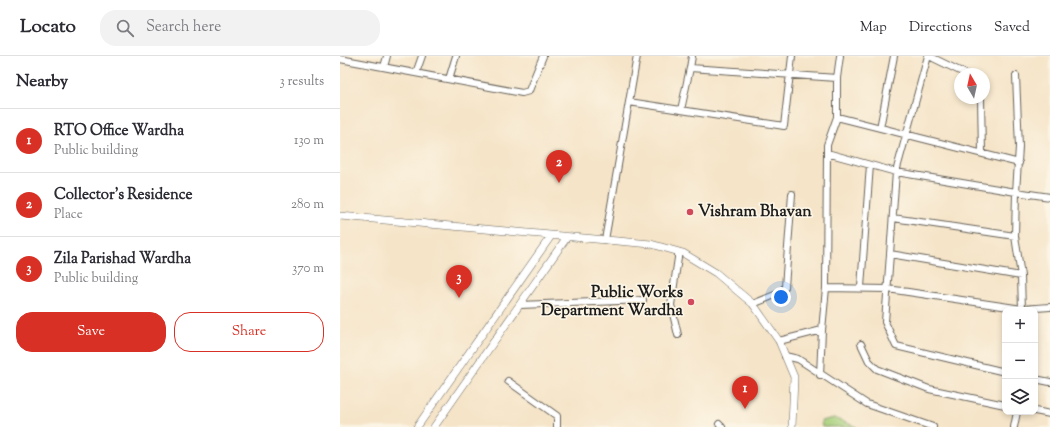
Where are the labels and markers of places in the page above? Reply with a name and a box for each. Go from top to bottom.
pin: 2 [546,150,572,183]
place label: Vishram Bhavan [698,201,812,224]
marker: Vishram Bhavan [685,207,695,217]
pin: 3 [446,265,472,298]
place label: Public Works Department Wardha [541,282,684,323]
marker: Public Works Department Wardha [686,297,696,307]
pin: 1 [732,376,758,409]

